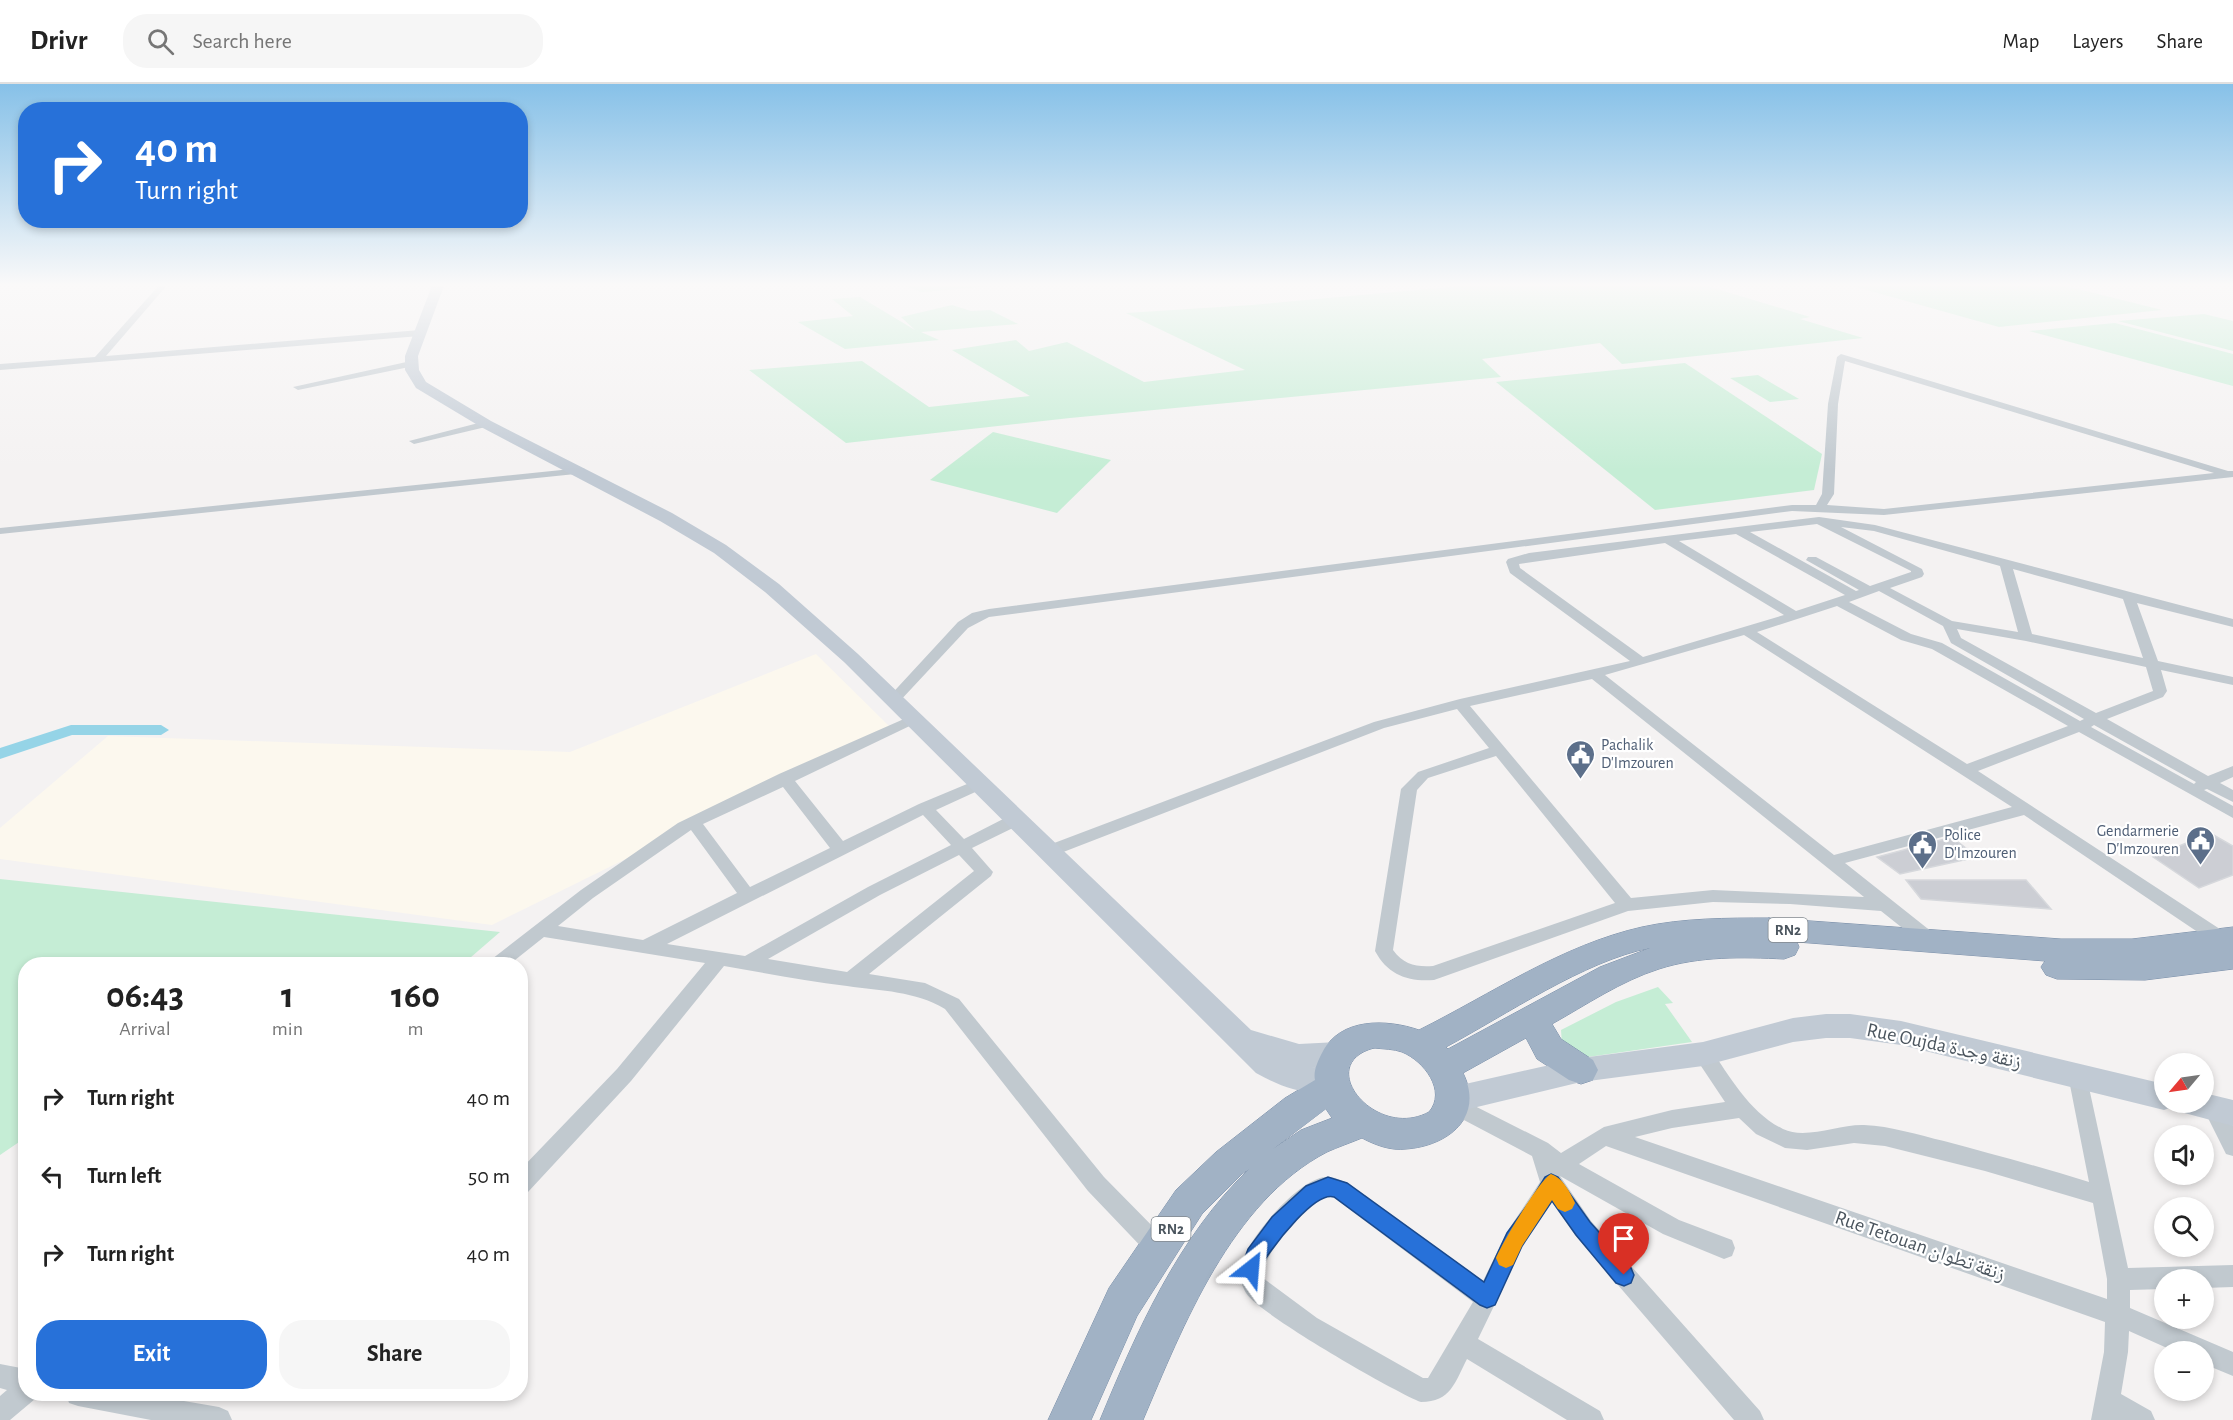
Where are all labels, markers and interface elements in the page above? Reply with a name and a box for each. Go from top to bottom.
search box [123,14,543,68]
icon: search [144,25,177,58]
text: Drivr [30,27,87,55]
text: Search here [192,30,292,52]
text: Map [2003,31,2039,52]
text: Layers [2072,31,2123,52]
text: Share [2156,31,2203,52]
icon: right [36,126,114,204]
text: 40 m [135,128,218,170]
text: Turn right [135,177,238,204]
place label: Pachalik D'Imzouren [1601,737,1674,771]
public building icon: Pachalik D'Imzouren [1564,738,1596,780]
place label: Gendarmerie D'Imzouren [2097,823,2179,857]
public building icon: Gendarmerie D'Imzouren [2184,824,2216,866]
place label: Police D'Imzouren [1944,827,2017,861]
public building icon: Police D'Imzouren [1907,828,1939,870]
road number: RN2 [1768,918,1808,942]
text: 06:43 [106,978,184,1014]
text: 1 [281,978,294,1014]
text: 160 [391,978,440,1014]
text: Arrival [119,1019,171,1039]
text: min [272,1019,303,1039]
text: m [408,1019,424,1039]
street label: Rue Oujda زنقة وجدة [1865,1020,2023,1072]
north arrow [2154,1053,2214,1113]
map controls [2154,1053,2214,1401]
icon: right [36,1082,69,1115]
text: Turn right [87,1087,174,1109]
text: 40 m [467,1087,510,1109]
button: sound [2154,1125,2214,1185]
icon: left [36,1160,69,1193]
text: Turn left [87,1165,161,1187]
text: 50 m [468,1165,510,1187]
button: search [2154,1197,2214,1257]
street label: Rue Tetouan زنقة تطوان [1832,1207,2008,1285]
pin [1598,1213,1649,1275]
road number: RN2 [1152,1217,1190,1241]
icon: arrive [1607,1222,1640,1255]
position arrow [1219,1237,1283,1301]
icon: right [36,1238,69,1271]
text: Turn right [87,1243,174,1265]
text: 40 m [467,1243,510,1265]
button: + [2154,1269,2214,1329]
button: Exit [36,1320,267,1389]
button: Share [279,1320,510,1389]
button: − [2154,1341,2214,1401]

